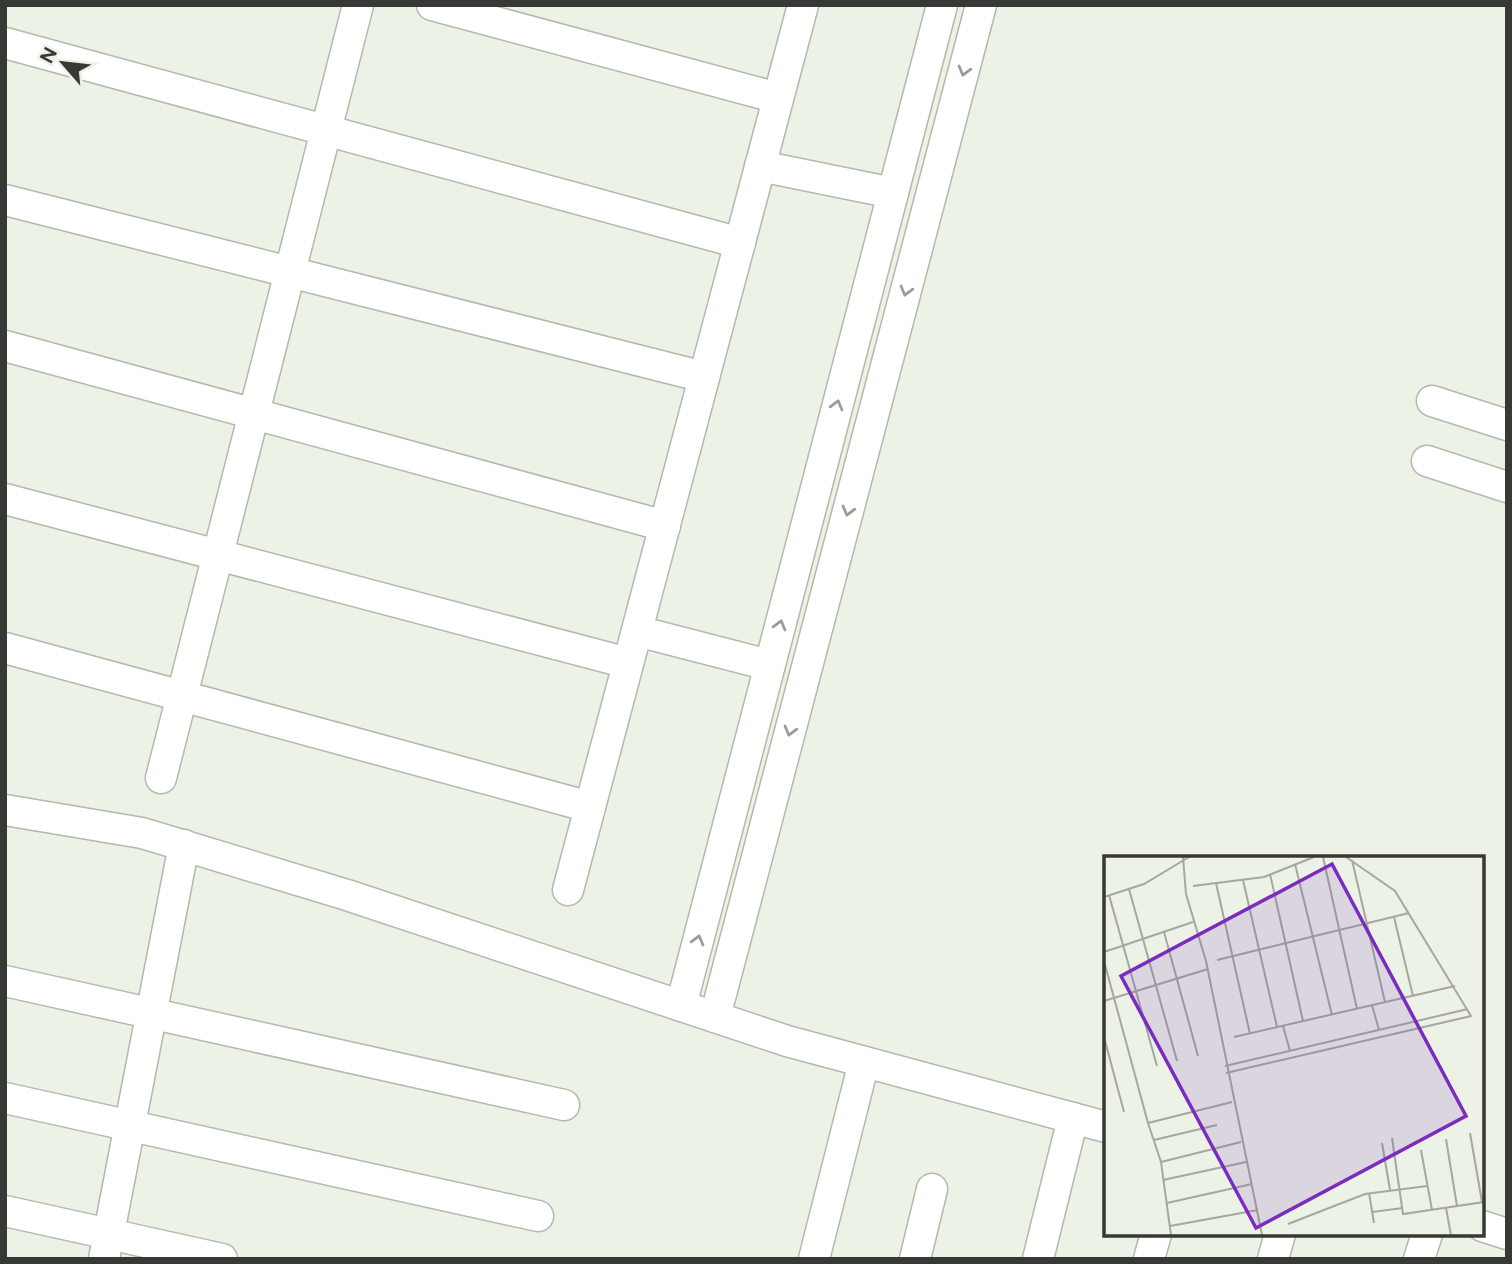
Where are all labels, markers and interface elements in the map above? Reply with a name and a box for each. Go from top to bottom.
north arrow [28,28,98,98]
text: N [35,43,62,67]
one-way arrow [958,65,972,77]
one-way arrow [900,285,914,297]
one-way arrow [829,399,843,411]
one-way arrow [842,505,856,517]
one-way arrow [772,619,786,631]
one-way arrow [784,725,798,737]
inset map [1104,856,1484,1236]
one-way arrow [690,934,704,946]

